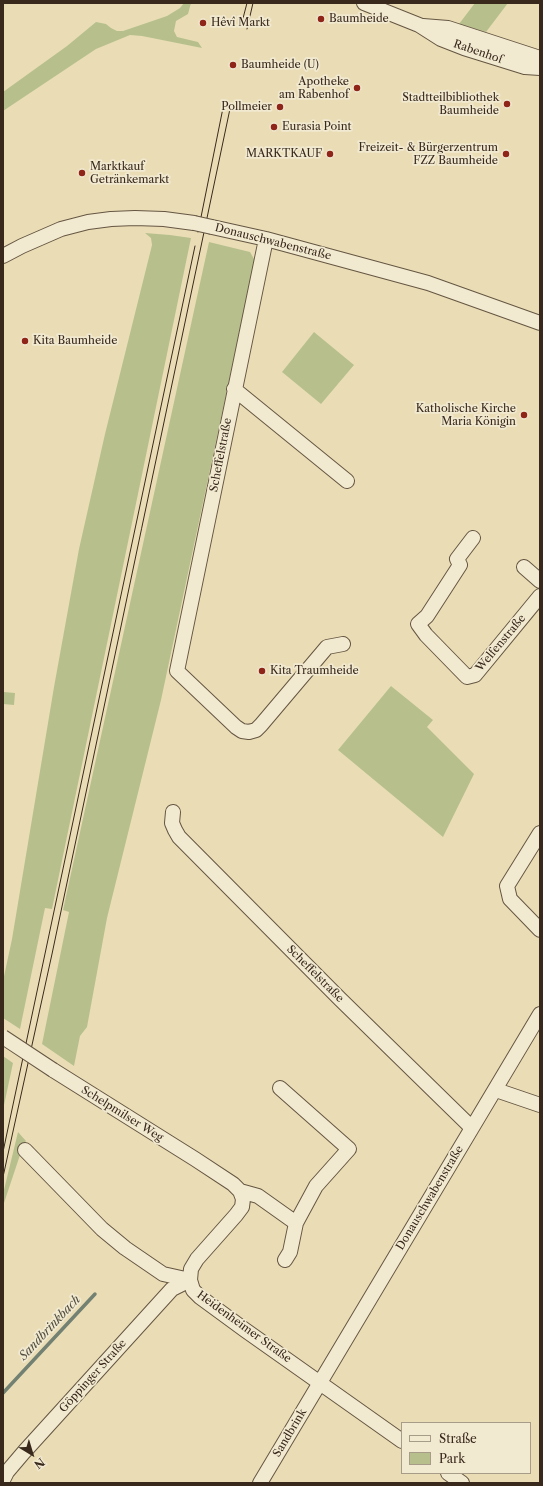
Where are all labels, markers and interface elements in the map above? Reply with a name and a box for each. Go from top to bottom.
place label: Baumheide [329,12,389,26]
marker: Baumheide [316,14,326,24]
place label: Hêvî Markt [211,16,270,30]
marker: Hêvî Markt [198,18,208,28]
street label: Rabenhof [452,37,504,67]
place label: Baumheide (U) [241,58,319,72]
marker: Baumheide (U) [228,60,238,70]
place label: Apotheke am Rabenhof [279,75,349,101]
marker: Apotheke am Rabenhof [352,83,362,93]
place label: Stadtteilbibliothek Baumheide [402,91,499,117]
marker: Stadtteilbibliothek Baumheide [502,99,512,109]
place label: Pollmeier [221,100,272,114]
marker: Pollmeier [275,102,285,112]
place label: Eurasia Point [282,120,351,134]
marker: Eurasia Point [269,122,279,132]
place label: Freizeit- & Bürgerzentrum FZZ Baumheide [358,141,498,167]
place label: MARKTKAUF [246,147,322,161]
marker: MARKTKAUF [325,149,335,159]
marker: Freizeit- & Bürgerzentrum FZZ Baumheide [501,149,511,159]
place label: Marktkauf Getränkemarkt [90,160,169,186]
marker: Marktkauf Getränkemarkt [77,168,87,178]
street label: Donauschwabenstraße [213,221,333,263]
place label: Kita Baumheide [33,334,117,348]
marker: Kita Baumheide [20,336,30,346]
place label: Katholische Kirche Maria Königin [416,402,516,428]
marker: Katholische Kirche Maria Königin [519,410,529,420]
street label: Scheffelstraße [207,417,235,493]
street label: Welfenstraße [473,612,529,674]
place label: Kita Traumheide [270,664,359,678]
marker: Kita Traumheide [257,666,267,676]
street label: Scheffelstraße [284,943,346,1005]
street label: Schelpmilser Weg [79,1084,165,1144]
street label: Donauschwabenstraße [394,1143,466,1253]
street label: Heidenheimer Straße [194,1288,294,1366]
water label: Sandbrinkbach [16,1293,84,1363]
street label: Göppinger Straße [57,1337,129,1415]
street label: Sandbrink [270,1407,310,1459]
legend [401,1422,531,1474]
text: Straße [439,1431,477,1446]
north arrow [12,1434,52,1474]
text: Park [439,1451,465,1466]
text: N [31,1455,47,1472]

